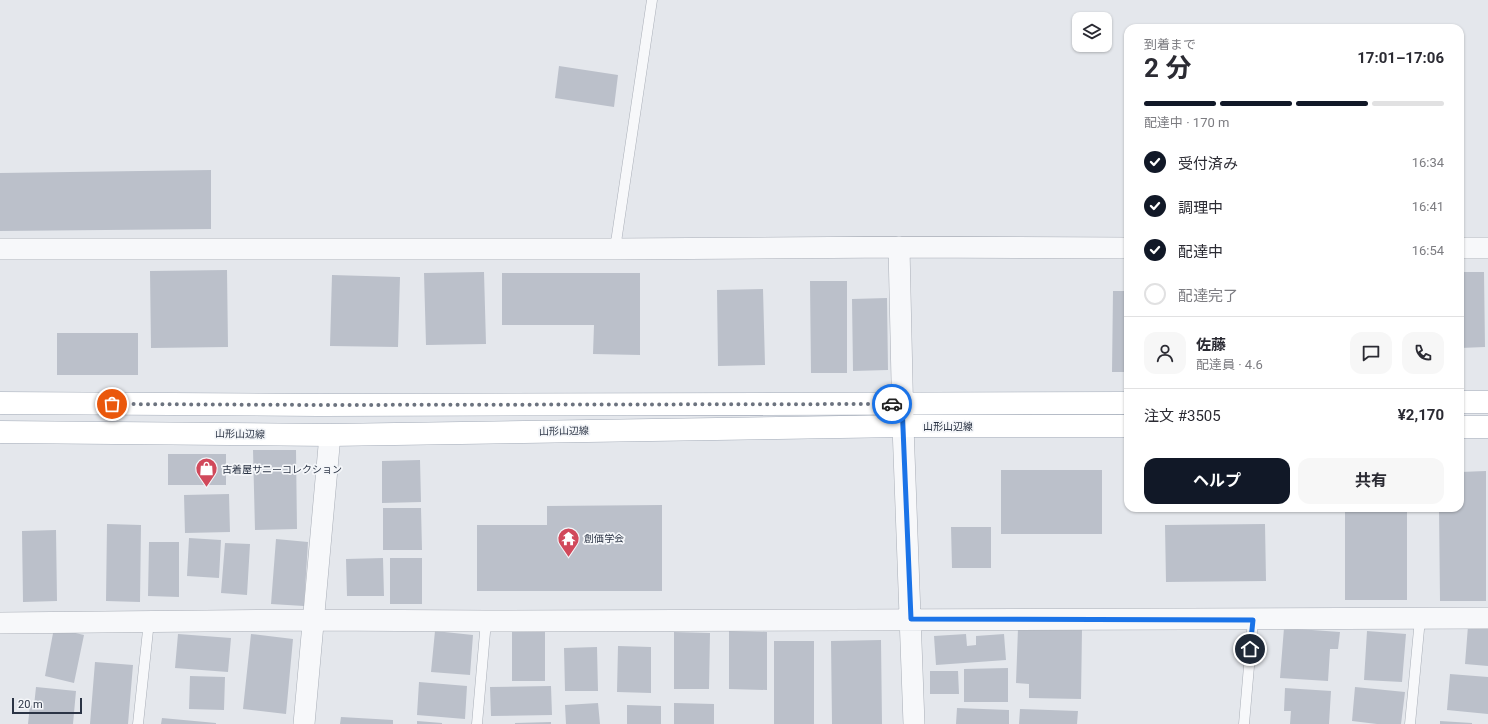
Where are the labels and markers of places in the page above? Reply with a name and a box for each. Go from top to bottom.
pin [95,387,129,421]
shop icon: 古着屋サニーコレクション [194,456,220,489]
place label: 古着屋サニーコレクション [222,464,342,475]
temple icon: 創価学会 [556,525,582,558]
place label: 創価学会 [584,533,624,544]
pin [1233,632,1267,666]

